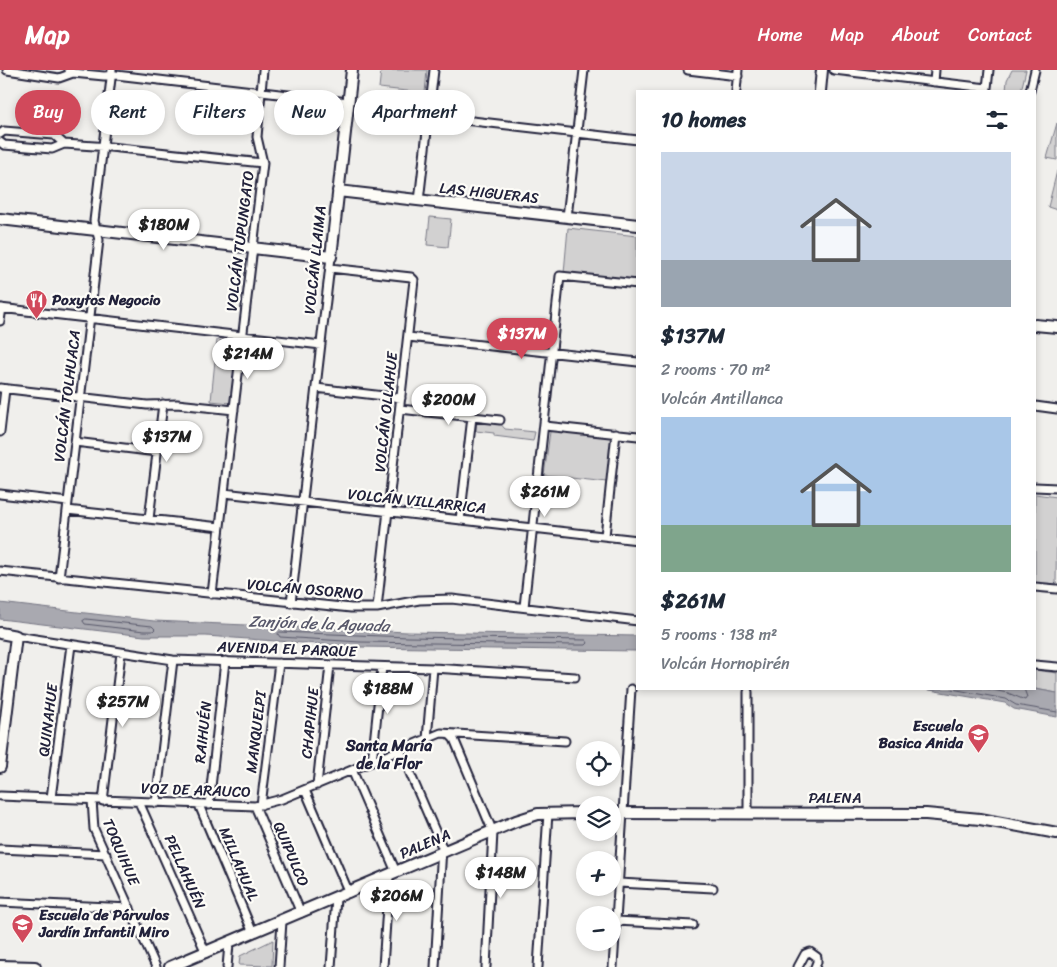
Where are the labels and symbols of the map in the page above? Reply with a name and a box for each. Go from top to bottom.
street label: VOLCÁN TUPUNGATO [218,169,262,313]
street label: LAS HIGUERAS [438,175,540,211]
street label: VOLCÁN LLAIMA [296,204,334,316]
pin: $180M [129,208,199,251]
place label: Poxytos Negocio [52,287,161,313]
restaurant icon: Poxytos Negocio [24,288,48,319]
pin: $137M [487,318,557,360]
street label: VOLCÁN TOLHUACA [46,329,88,463]
pin: $214M [213,338,283,380]
street label: VOLCÁN OLLAHUE [367,349,405,473]
pin: $200M [414,384,484,426]
pin: $137M [132,420,202,463]
pin: $261M [510,476,580,518]
street label: VOLCÁN VILLARRICA [347,481,487,521]
street label: VOLCÁN OSORNO [246,571,364,607]
water label: Zanjón de la Aguada [248,607,392,641]
street label: AVENIDA EL PARQUE [216,634,359,664]
pin: $188M [353,672,423,715]
street label: QUINAHUE [31,680,66,758]
street label: CHAPIHUE [293,684,327,760]
pin: $257M [88,686,158,728]
street label: MANQUELPI [238,689,274,774]
street label: RAIHUÉN [187,699,219,764]
place label: Escuela Basica Anida [878,713,963,756]
school or university icon: Escuela Basica Anida [967,723,991,754]
district label: Santa María de la Flor [345,731,432,778]
street label: VOZ DE ARAUCO [141,775,251,805]
street label: PALENA [808,785,862,811]
street label: TOQUIHUE [95,814,148,891]
street label: QUIPULCO [266,817,316,891]
street label: PALENA [395,822,455,866]
street label: MILLAHUAL [212,823,266,905]
street label: PELLAHUÉN [157,830,213,914]
pin: $148M [466,856,536,899]
pin: $206M [362,880,432,922]
place label: Escuela de Párvulos Jardín Infantil Miro [38,902,170,945]
school or university icon: Escuela de Párvulos Jardín Infantil Miro [11,912,35,943]

